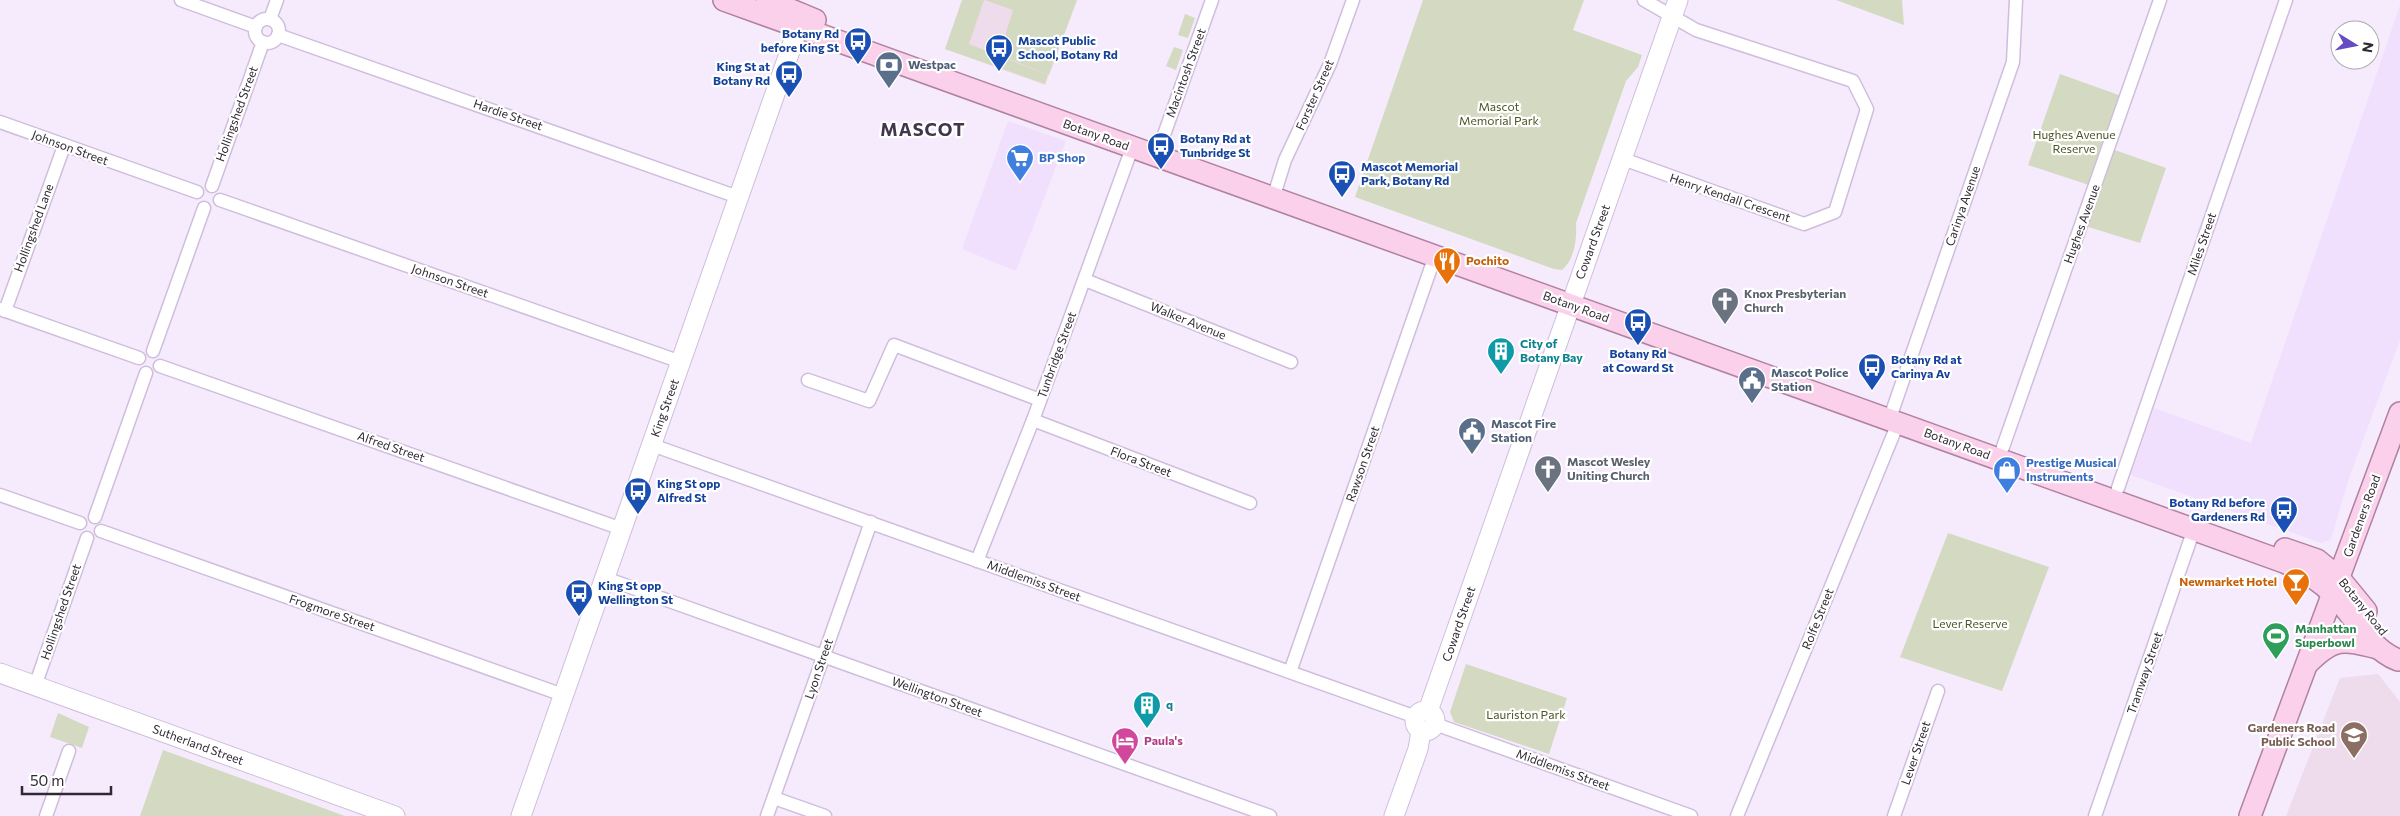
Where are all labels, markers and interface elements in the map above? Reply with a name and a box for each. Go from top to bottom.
north arrow [2330,20,2380,70]
place label: Botany Rd before King St [761,26,839,54]
bus stop icon: Botany Rd before King St [843,26,873,65]
street label: Macintosh Street [1162,26,1208,119]
bus stop icon: Mascot Public School, Botany Rd [984,33,1014,72]
place label: Mascot Public School, Botany Rd [1018,33,1118,61]
text: N [2359,41,2378,54]
bank icon: Westpac [874,50,904,89]
place label: Westpac [908,57,956,71]
street label: Forster Street [1292,57,1336,132]
place label: King St at Botany Rd [713,59,770,87]
bus stop icon: King St at Botany Rd [774,59,804,98]
street label: Hollingshed Street [212,64,260,163]
street label: Hardie Street [472,96,545,132]
park label: Mascot Memorial Park [1459,99,1540,127]
street label: Botany Road [1061,116,1131,153]
district label: MASCOT [880,118,966,140]
street label: Johnson Street [30,127,110,168]
park label: Hughes Avenue Reserve [2032,127,2116,155]
bus stop icon: Botany Rd at Tunbridge St [1146,131,1176,170]
place label: Botany Rd at Tunbridge St [1180,131,1251,159]
supermarket icon: BP Shop [1005,143,1035,182]
place label: BP Shop [1039,150,1085,164]
bus stop icon: Mascot Memorial Park, Botany Rd [1327,159,1357,198]
place label: Mascot Memorial Park, Botany Rd [1361,159,1458,187]
street label: Carinya Avenue [1942,164,1982,248]
street label: Henry Kendall Crescent [1668,170,1793,224]
street label: Hollingshed Lane [11,182,56,274]
street label: Hughes Avenue [2060,182,2102,265]
street label: Coward Street [1572,202,1612,281]
street label: Miles Street [2184,210,2218,277]
restaurant icon: Pochito [1432,246,1462,285]
place label: Pochito [1466,253,1509,267]
street label: Johnson Street [410,260,491,301]
church icon: Knox Presbyterian Church [1710,286,1740,325]
place label: Knox Presbyterian Church [1744,286,1846,314]
street label: Botany Road [1541,288,1611,325]
street label: Walker Avenue [1148,298,1228,342]
bus stop icon: Botany Rd at Coward St [1623,307,1653,346]
street label: Tunbridge Street [1034,309,1078,400]
building icon: City of Botany Bay [1486,336,1516,375]
place label: City of Botany Bay [1520,336,1583,364]
place label: Botany Rd at Coward St [1602,346,1674,374]
bus stop icon: Botany Rd at Carinya Av [1857,352,1887,391]
place label: Botany Rd at Carinya Av [1891,352,1962,380]
public building icon: Mascot Police Station [1737,365,1767,404]
place label: Mascot Police Station [1771,365,1848,393]
street label: King Street [647,377,681,439]
public building icon: Mascot Fire Station [1457,416,1487,455]
place label: Mascot Fire Station [1491,416,1556,444]
street label: Rawson Street [1343,424,1382,504]
street label: Botany Road [1922,425,1992,462]
street label: Alfred Street [356,428,427,464]
street label: Flora Street [1109,443,1174,479]
church icon: Mascot Wesley Uniting Church [1533,454,1563,493]
place label: Mascot Wesley Uniting Church [1567,454,1651,482]
shop icon: Prestige Musical Instruments [1992,455,2022,494]
place label: Prestige Musical Instruments [2026,455,2117,483]
street label: Gardeners Road [2340,473,2382,559]
bus stop icon: King St opp Alfred St [623,476,653,515]
place label: King St opp Alfred St [657,476,720,504]
place label: Botany Rd before Gardeners Rd [2169,495,2265,523]
bus stop icon: Botany Rd before Gardeners Rd [2269,495,2299,534]
street label: Middlemiss Street [986,557,1083,604]
street label: Hollingshed Street [37,562,83,661]
bar icon: Newmarket Hotel [2281,567,2311,606]
place label: Newmarket Hotel [2179,574,2277,588]
street label: Botany Road [2337,575,2391,638]
bus stop icon: King St opp Wellington St [564,578,594,617]
place label: King St opp Wellington St [598,578,673,606]
street label: Coward Street [1439,584,1478,663]
street label: Rolfe Street [1798,586,1836,651]
street label: Frogmore Street [288,591,377,633]
park label: Lever Reserve [1932,616,2008,630]
sports icon: Manhattan Superbowl [2261,621,2291,660]
place label: Manhattan Superbowl [2295,621,2356,649]
street label: Tramway Street [2123,630,2165,716]
street label: Lyon Street [801,637,835,701]
street label: Wellington Street [890,673,985,719]
building icon: q [1132,690,1162,729]
place label: q [1166,697,1173,711]
park label: Lauriston Park [1486,707,1566,721]
street label: Lever Street [1898,719,1932,786]
place label: Gardeners Road Public School [2247,720,2335,748]
school or university icon: Gardeners Road Public School [2339,720,2369,759]
street label: Sutherland Street [151,721,246,767]
hotel icon: Paula's [1110,726,1140,765]
place label: Paula's [1144,733,1183,747]
street label: Middlemiss Street [1515,746,1612,793]
scale bar [22,764,111,796]
text: 50 m [30,771,64,789]

